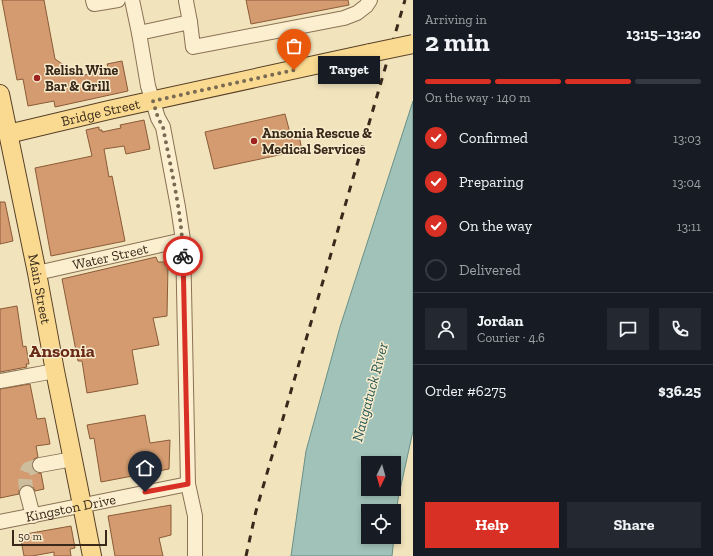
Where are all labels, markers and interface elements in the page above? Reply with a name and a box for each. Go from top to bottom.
text: Arriving in [425,12,487,27]
text: 13:15–13:20 [626,25,701,43]
text: 2 min [425,26,490,58]
pin [277,29,311,70]
icon: bag [283,35,305,57]
callout: Target [318,56,380,84]
place label: Relish Wine Bar & Grill [45,62,118,95]
text: Target [329,62,369,77]
marker: Relish Wine Bar & Grill [32,73,42,83]
text: On the way · 140 m [425,90,530,105]
street label: Bridge Street [59,95,142,130]
place label: Ansonia Rescue & Medical Services [262,125,372,158]
icon: check [425,127,447,149]
text: Confirmed [459,129,528,147]
text: 13:03 [673,131,701,146]
marker: Ansonia Rescue & Medical Services [249,136,259,146]
icon: check [425,171,447,193]
text: Preparing [459,173,524,191]
text: 13:04 [672,175,701,190]
icon: check [425,215,447,237]
text: On the way [459,217,532,235]
text: 13:11 [677,219,701,234]
courier [163,236,203,276]
street label: Water Street [71,240,150,273]
icon: bike [172,245,194,267]
street label: Main Street [25,252,55,326]
text: Delivered [459,261,521,279]
button: person [425,308,467,350]
button: chat [607,308,649,350]
button: phone [659,308,701,350]
text: Jordan [477,312,523,330]
text: Courier · 4.6 [477,330,545,345]
district label: Ansonia [29,340,95,362]
water label: Naugatuck River [348,340,392,444]
text: Order #6275 [425,382,506,400]
text: $36.25 [658,382,701,400]
pin [128,451,162,492]
north arrow [361,456,401,496]
map controls [361,456,401,544]
icon: home [134,457,156,479]
street label: Kingston Drive [24,490,117,525]
button: Help [425,502,559,548]
button: Share [567,502,701,548]
button: locate [361,504,401,544]
scale bar [12,528,107,547]
text: 50 m [18,530,42,543]

